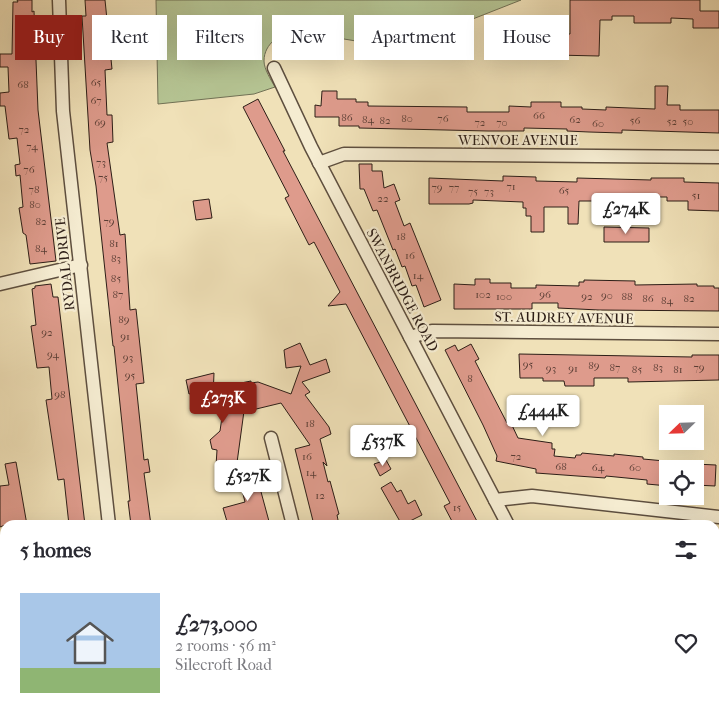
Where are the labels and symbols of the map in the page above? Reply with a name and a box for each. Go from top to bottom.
house number: 65 [91,76,102,89]
house number: 68 [17,78,29,91]
house number: 67 [90,94,102,107]
house number: 66 [533,109,545,122]
house number: 86 [341,111,353,124]
house number: 80 [401,112,413,125]
house number: 76 [437,112,449,125]
house number: 84 [362,113,374,126]
house number: 62 [569,113,581,126]
house number: 82 [379,114,391,127]
house number: 56 [630,114,640,127]
house number: 52 [667,115,678,128]
house number: 50 [683,115,693,128]
house number: 69 [94,116,106,129]
house number: 72 [475,116,486,129]
house number: 70 [496,116,508,129]
house number: 60 [592,117,604,130]
house number: 72 [19,123,30,136]
street label: WENVOE AVENUE [457,132,579,149]
house number: 74 [26,140,38,153]
house number: 73 [96,156,106,169]
house number: 76 [23,163,35,176]
house number: 75 [98,171,108,184]
house number: 71 [506,180,516,193]
house number: 79 [431,181,443,194]
house number: 77 [449,181,459,194]
house number: 78 [29,183,39,196]
house number: 65 [559,184,570,197]
house number: 75 [468,185,478,198]
house number: 73 [484,185,494,198]
house number: 51 [692,189,700,202]
house number: 22 [377,192,389,205]
pin: £274K [591,192,661,235]
house number: 80 [29,198,41,211]
house number: 82 [35,215,47,228]
house number: 79 [103,215,115,228]
street label: RYDAL DRIVE [52,216,78,312]
street label: SWANBRIDGE ROAD [362,226,442,355]
house number: 18 [396,230,406,243]
house number: 81 [109,237,119,250]
house number: 84 [35,242,47,255]
house number: 16 [405,249,415,262]
house number: 83 [111,252,121,265]
house number: 14 [413,269,424,282]
house number: 85 [111,272,121,285]
house number: 87 [113,288,123,301]
house number: 102 [475,288,491,301]
house number: 96 [539,288,551,301]
house number: 90 [601,289,613,302]
house number: 100 [496,290,512,303]
house number: 92 [581,290,593,303]
house number: 88 [621,290,633,303]
house number: 86 [642,292,654,305]
house number: 82 [683,292,695,305]
house number: 84 [661,294,673,307]
street label: ST. AUDREY AVENUE [494,308,634,328]
house number: 89 [118,313,130,326]
house number: 92 [41,326,53,339]
house number: 91 [120,330,130,343]
house number: 94 [47,348,60,361]
house number: 93 [123,351,133,364]
house number: 95 [523,358,534,371]
house number: 89 [588,359,600,372]
house number: 87 [610,361,620,374]
house number: 83 [653,361,663,374]
house number: 79 [693,361,705,374]
house number: 93 [546,362,556,375]
house number: 91 [568,362,578,375]
house number: 85 [632,363,642,376]
house number: 81 [673,363,683,376]
house number: 95 [125,369,136,382]
house number: 8 [467,372,473,385]
pin: £273K [188,382,258,424]
house number: 98 [54,388,66,401]
pin: £444K [508,394,578,437]
north arrow [659,405,704,450]
house number: 18 [305,417,315,430]
pin: £537K [348,424,418,467]
house number: 16 [302,450,312,463]
house number: 72 [511,450,522,463]
pin: £527K [213,460,283,502]
house number: 68 [555,460,567,473]
house number: 64 [592,461,605,474]
house number: 60 [629,461,641,474]
house number: 14 [306,466,317,479]
house number: 12 [315,489,325,502]
house number: 15 [453,501,462,514]

